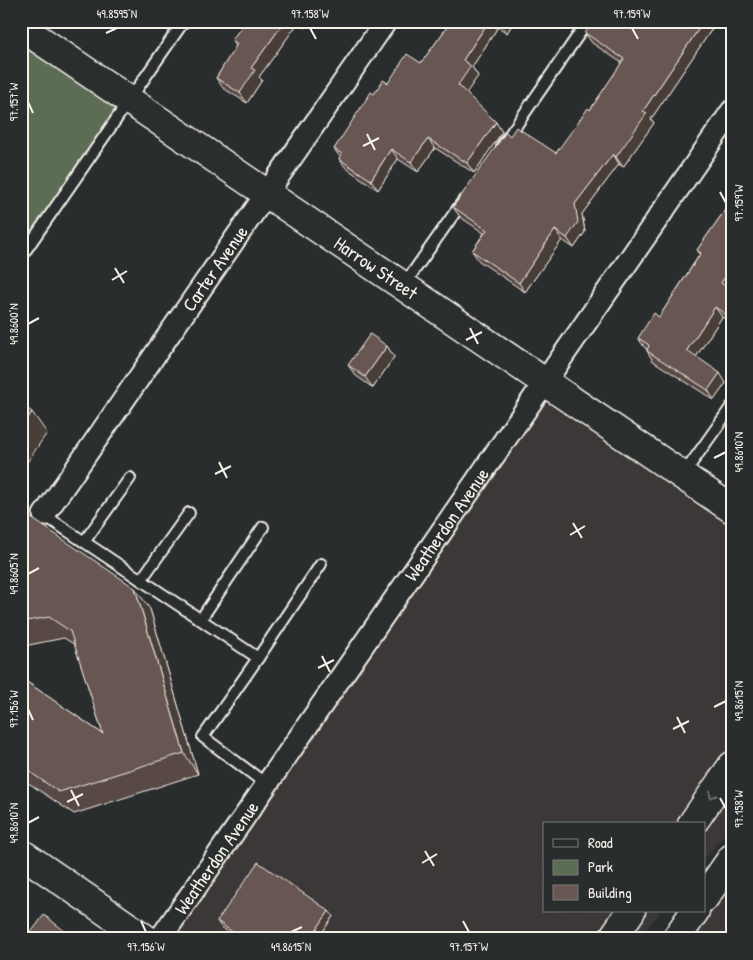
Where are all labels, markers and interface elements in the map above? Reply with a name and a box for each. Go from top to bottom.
text: 49.8595°N [97,5,137,22]
text: 97.158°W [291,5,329,22]
text: 97.159°W [614,5,651,22]
text: 97.157°W [5,82,22,121]
text: 97.159°W [730,184,747,221]
street label: Carter Avenue [176,220,254,317]
street label: Harrow Street [329,230,424,306]
text: 49.8600°N [5,303,22,345]
text: 49.8610°N [730,432,747,472]
street label: Weatherdon Avenue [398,462,495,586]
text: 49.8605°N [5,553,22,595]
text: 49.8615°N [730,681,747,721]
text: 97.156°W [5,690,22,728]
one-way arrow [709,789,718,799]
text: 97.158°W [730,790,747,828]
street label: Weatherdon Avenue [168,795,265,919]
text: 49.8610°N [5,803,22,843]
legend [543,822,706,912]
text: Road [588,832,613,853]
text: Park [588,856,613,877]
text: Building [588,882,632,903]
text: 97.156°W [127,938,165,955]
text: 49.8615°N [271,938,311,955]
text: 97.157°W [450,938,489,955]

